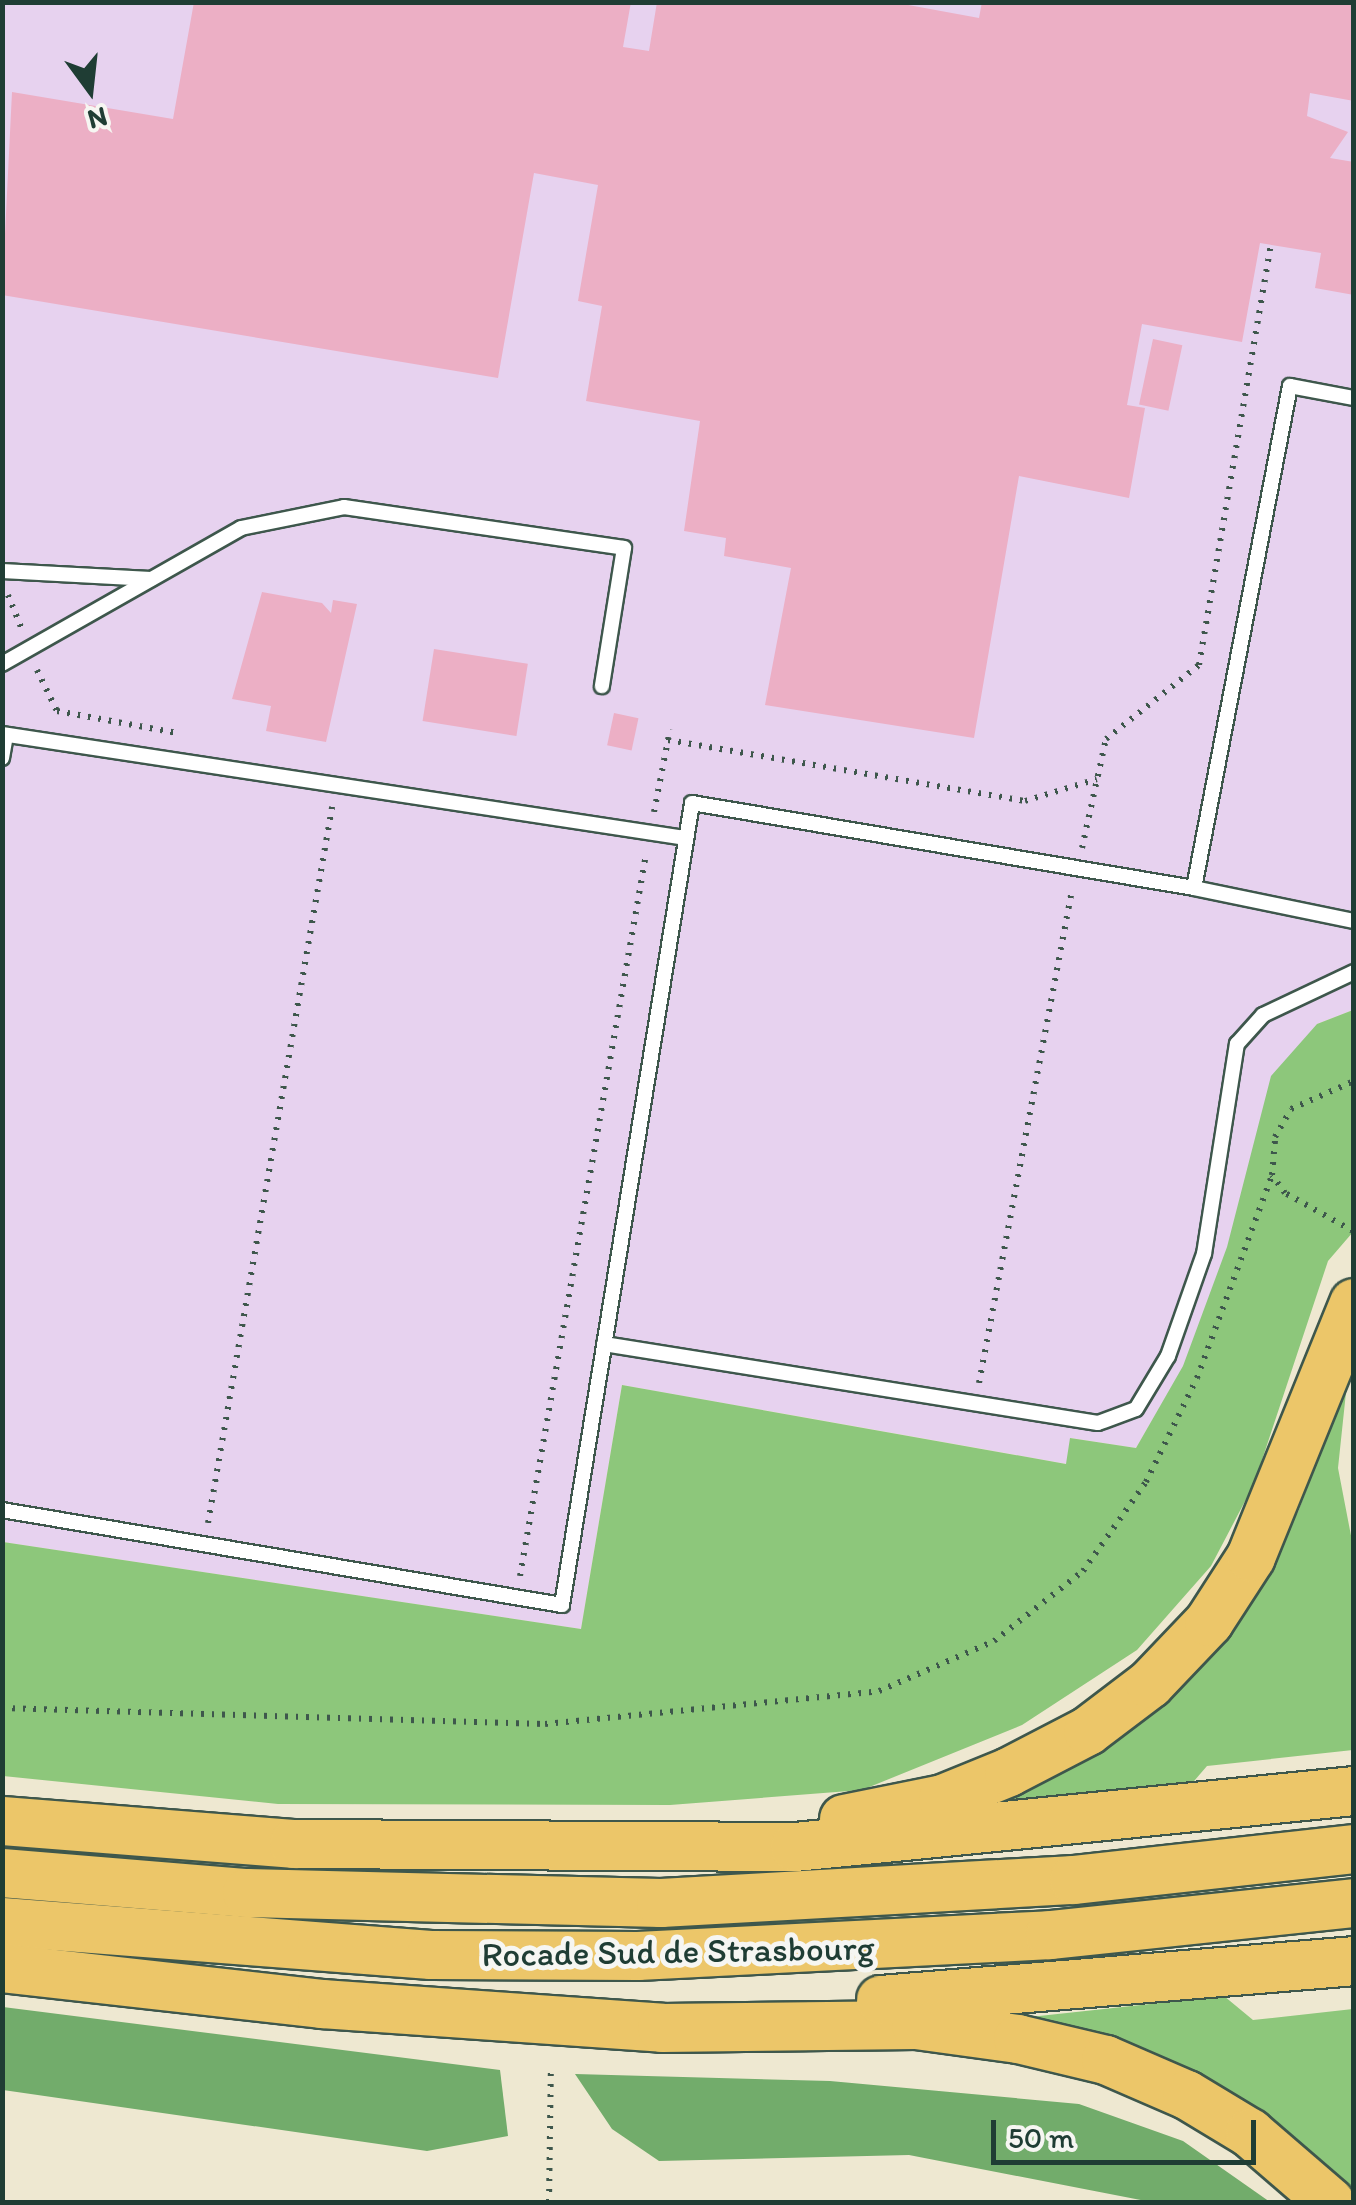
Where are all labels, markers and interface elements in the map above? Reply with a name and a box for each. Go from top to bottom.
north arrow [40,40,140,140]
text: N [84,100,111,138]
street label: Rocade Sud de Strasbourg [481,1927,875,1975]
scale bar [996,2100,1261,2162]
text: 50 m [1008,2119,1074,2156]

